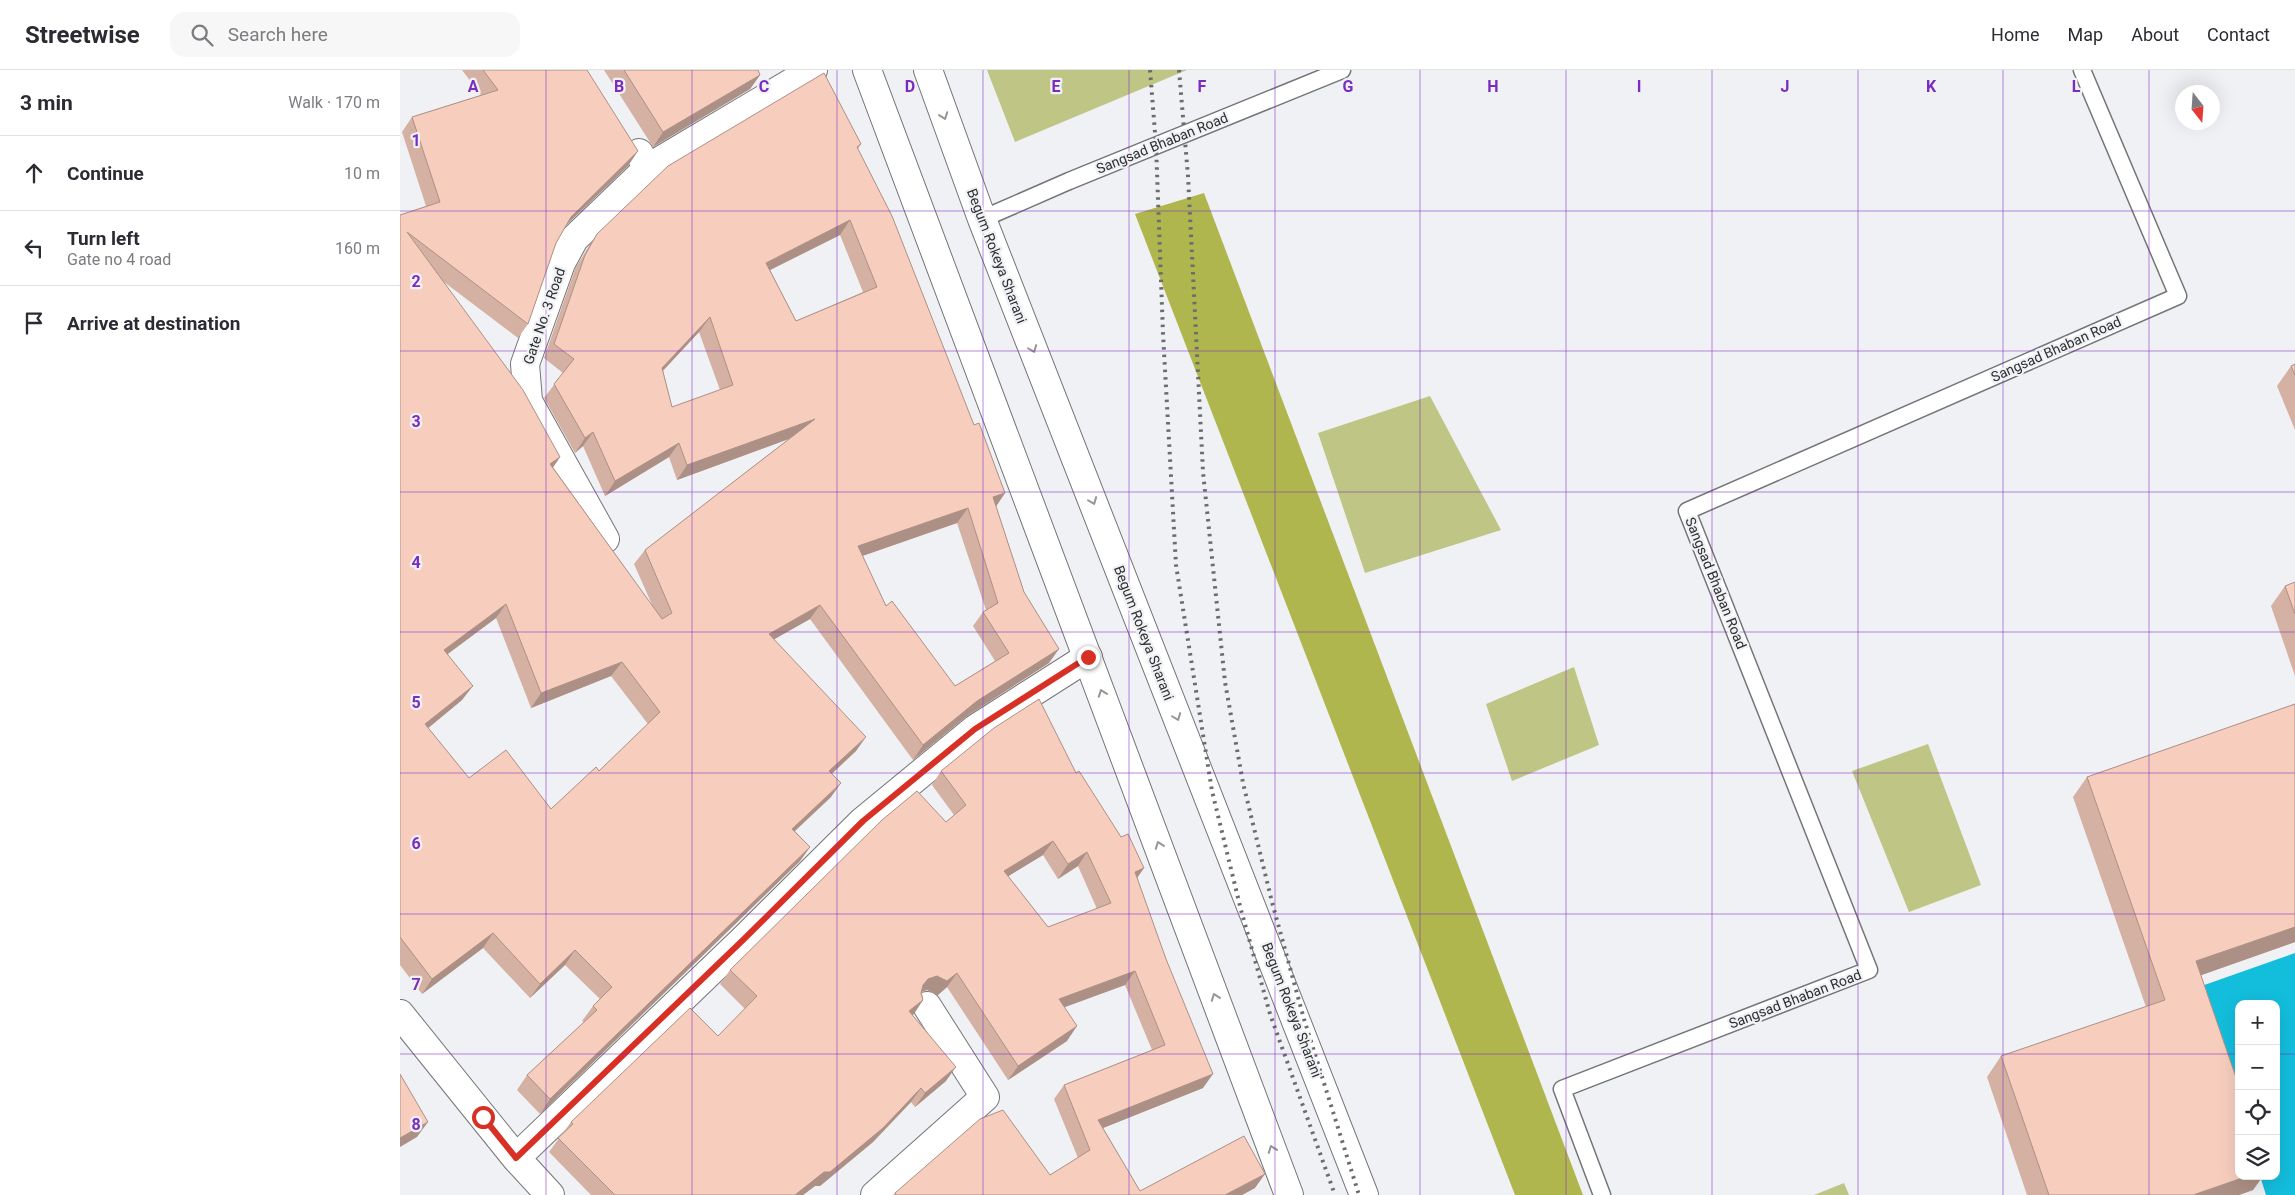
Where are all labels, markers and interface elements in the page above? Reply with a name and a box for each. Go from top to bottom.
search box [170,12,520,57]
text: Streetwise [25,21,140,49]
icon: search [188,21,216,49]
text: Search here [228,23,328,46]
text: Home [1991,24,2040,45]
text: Map [2068,24,2103,45]
text: About [2131,24,2179,45]
text: Contact [2207,24,2270,45]
text: A [468,77,479,96]
text: B [614,77,624,96]
text: C [759,77,769,96]
text: D [905,77,915,96]
text: E [1052,77,1061,96]
text: F [1198,77,1207,96]
text: G [1343,77,1354,96]
text: H [1487,77,1499,96]
text: I [1637,77,1641,96]
text: J [1781,77,1789,96]
text: K [1926,77,1937,96]
text: L [2072,77,2081,96]
north arrow [2175,85,2220,130]
text: 3 min [20,91,73,115]
text: Walk · 170 m [288,93,380,112]
street label: Sangsad Bhaban Road [1094,109,1230,177]
one-way arrow [938,111,948,120]
text: 1 [411,131,421,150]
icon: ahead [20,159,48,187]
text: Continue [67,162,144,185]
text: 10 m [344,164,380,183]
street label: Begum Rokeya Sharani [964,186,1030,326]
text: Turn left [67,227,140,250]
icon: left [20,234,48,262]
text: 160 m [335,239,380,258]
text: Gate no 4 road [67,250,171,269]
street label: Gate No. 3 Road [520,266,568,366]
text: 2 [411,272,421,291]
icon: arrive [20,309,48,337]
text: Arrive at destination [67,312,240,335]
street label: Sangsad Bhaban Road [1989,313,2123,385]
one-way arrow [1028,345,1038,353]
text: 3 [411,412,421,431]
one-way arrow [1086,496,1097,505]
street label: Sangsad Bhaban Road [1682,515,1750,651]
text: 4 [411,553,421,572]
street label: Begum Rokeya Sharani [1111,563,1177,703]
route end [1077,646,1100,669]
one-way arrow [1098,689,1108,698]
text: 5 [411,693,421,712]
one-way arrow [1171,712,1181,721]
text: 6 [411,834,421,853]
one-way arrow [1154,841,1165,850]
street label: Begum Rokeya Sharani [1259,940,1325,1080]
street label: Sangsad Bhaban Road [1727,966,1863,1032]
text: 7 [411,975,421,994]
one-way arrow [1211,993,1222,1002]
map controls [2235,1000,2280,1180]
button: + [2235,1000,2280,1045]
button: − [2235,1045,2280,1090]
button: locate [2235,1090,2280,1135]
route start [472,1106,495,1129]
text: 8 [411,1115,421,1134]
button: layers [2235,1135,2280,1180]
one-way arrow [1268,1146,1278,1154]

